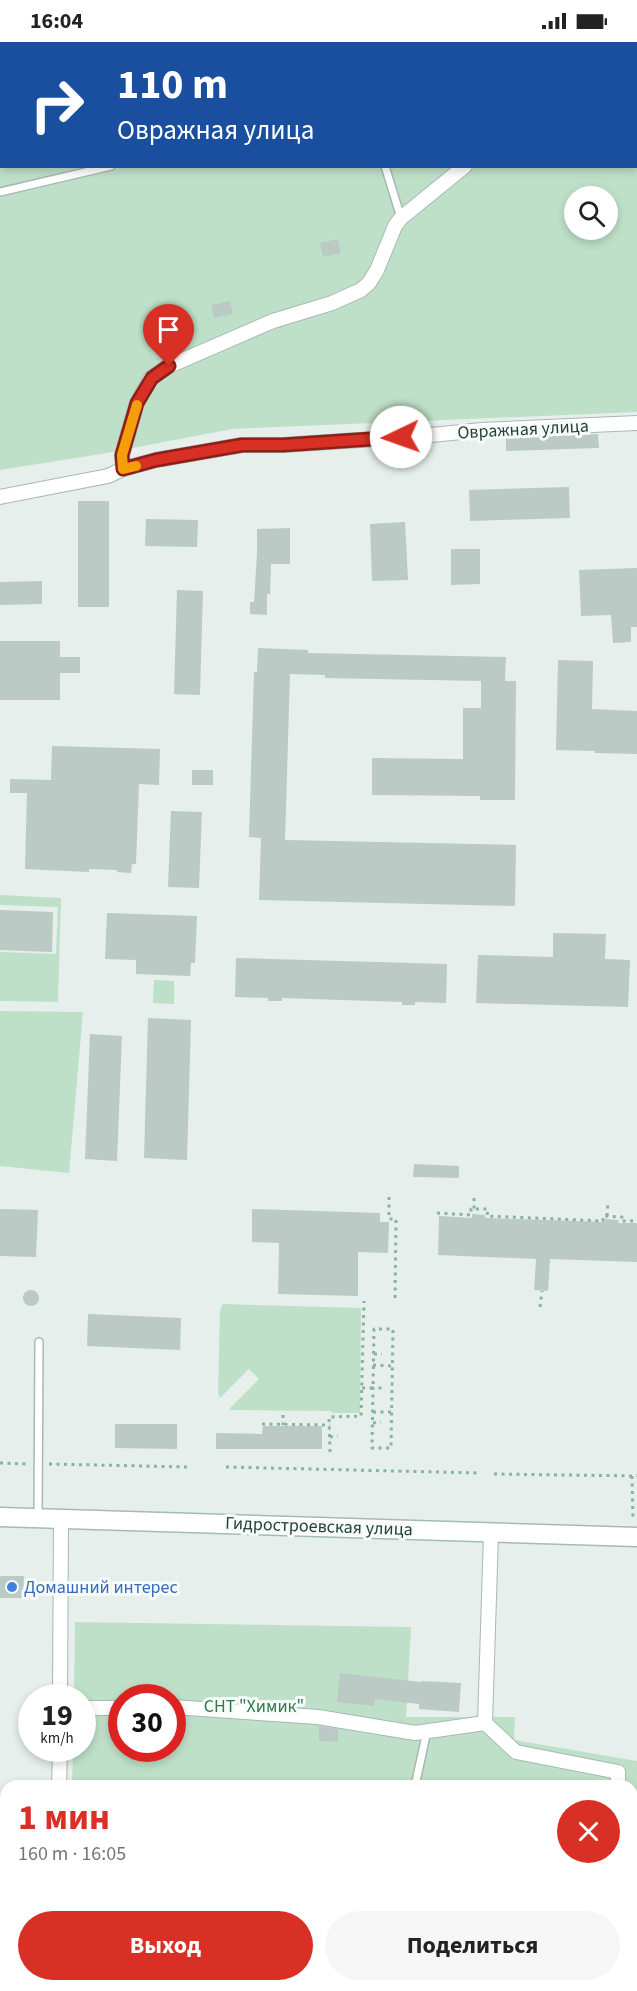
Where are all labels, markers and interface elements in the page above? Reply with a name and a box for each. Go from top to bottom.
text: 16:04 [30,5,83,37]
text: 110 m [117,55,228,115]
icon: right [18,66,96,144]
text: Овражная улица [117,111,314,150]
map controls [564,186,618,240]
button: search [564,186,618,240]
pin [143,304,194,366]
icon: arrive [152,313,185,346]
position arrow [369,405,433,469]
street label: Овражная улица [457,414,589,445]
street label: Гидростроевская улица [225,1511,413,1542]
place label: Домашний интерес [24,1575,178,1600]
marker: Домашний интерес [5,1580,19,1594]
speed limit sign: 30 [108,1684,186,1762]
text: 19 [41,1694,73,1737]
park label: СНТ "Химик" [204,1694,304,1719]
text: km/h [40,1728,74,1749]
text: 1 мин [18,1792,110,1843]
button: close [557,1800,620,1863]
text: 160 m · 16:05 [18,1840,126,1868]
button: Выход [18,1911,313,1980]
button: Поделиться [325,1911,620,1980]

